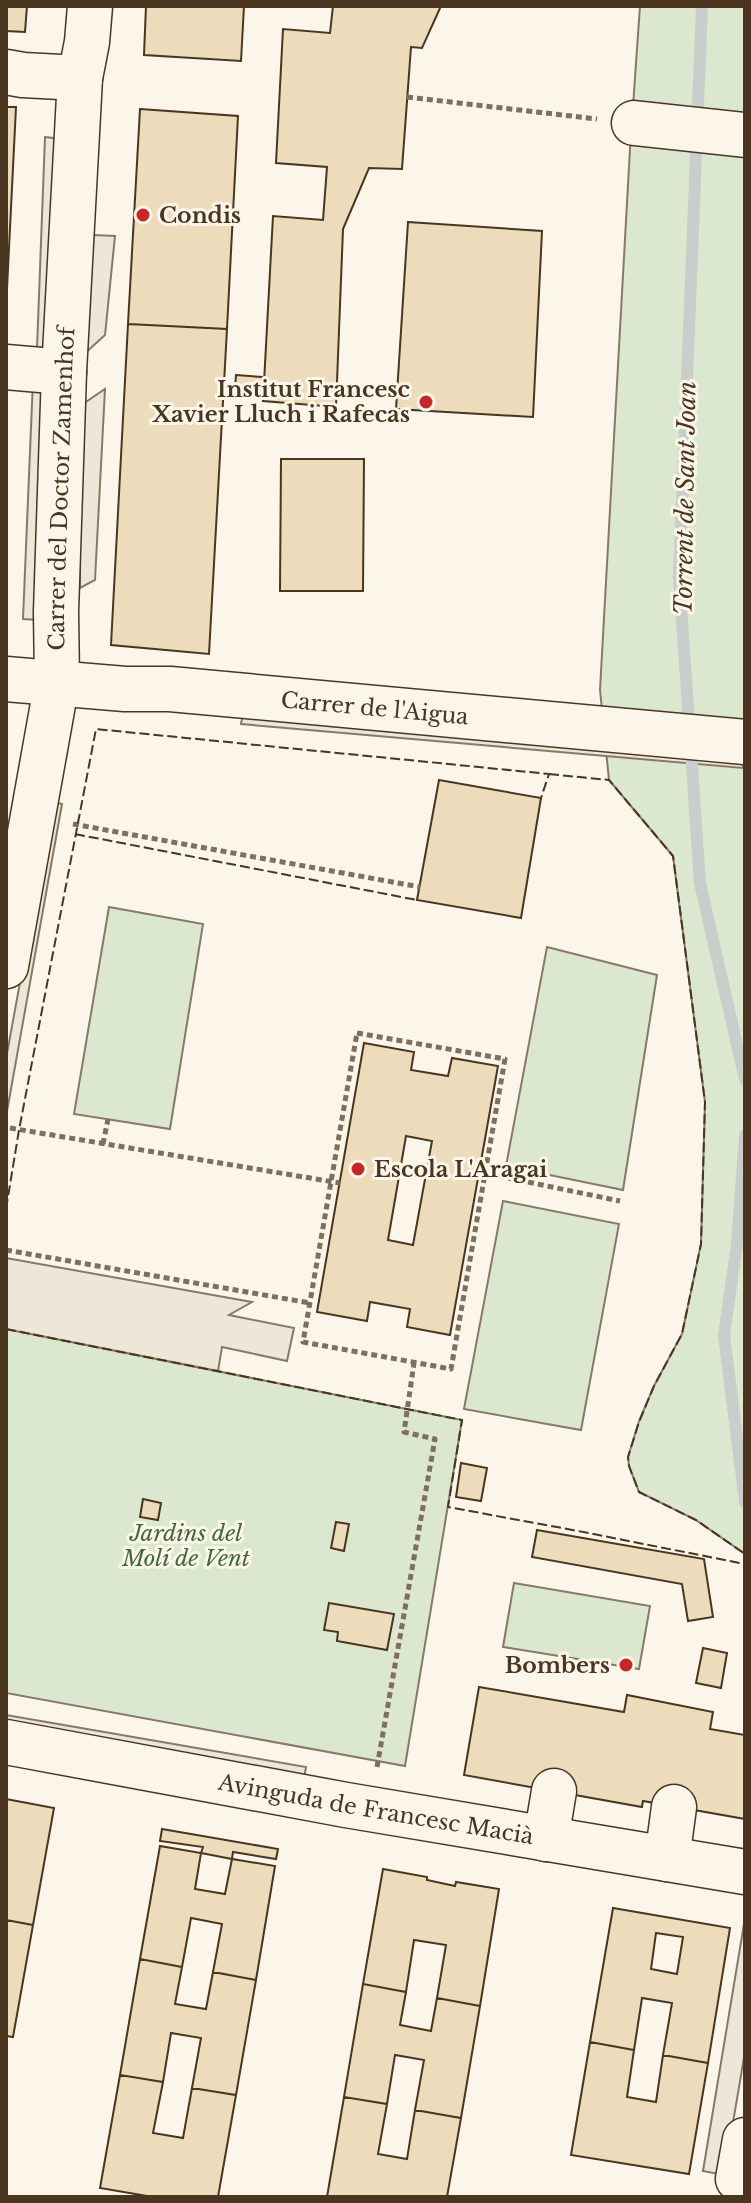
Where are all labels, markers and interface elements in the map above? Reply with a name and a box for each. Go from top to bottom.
place label: Condis [159,202,241,229]
marker: Condis [134,206,152,224]
street label: Carrer del Doctor Zamenhof [42,323,80,651]
place label: Institut Francesc Xavier Lluch i Rafecas [151,376,410,428]
water label: Torrent de Sant Joan [668,381,702,615]
marker: Institut Francesc Xavier Lluch i Rafecas [417,393,435,411]
street label: Carrer de l'Aigua [280,686,470,730]
place label: Escola L'Aragai [374,1156,547,1183]
marker: Escola L'Aragai [349,1160,367,1178]
park label: Jardins del Molí de Vent [121,1520,250,1572]
place label: Bombers [505,1652,610,1679]
marker: Bombers [617,1656,635,1674]
street label: Avinguda de Francesc Macià [215,1768,536,1850]

